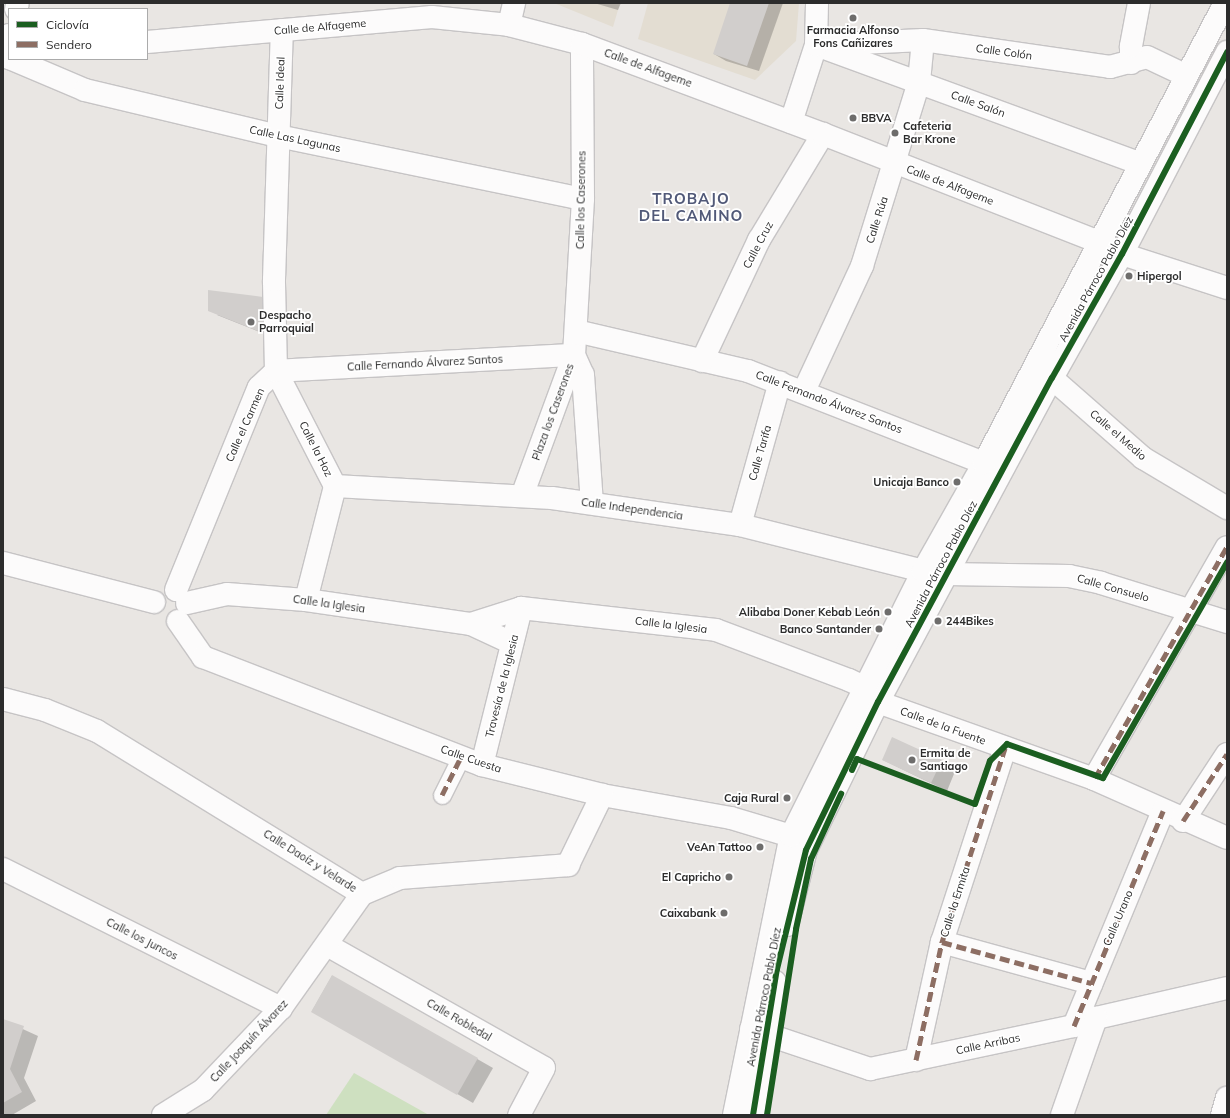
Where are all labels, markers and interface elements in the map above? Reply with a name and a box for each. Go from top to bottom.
legend [8,8,148,60]
marker: Farmacia Alfonso Fons Cañizares [848,13,858,23]
street label: Calle de Alfageme [273,16,367,38]
text: Ciclovía [46,17,89,32]
place label: Farmacia Alfonso Fons Cañizares [807,24,899,50]
text: Sendero [46,37,92,52]
street label: Calle Colón [975,42,1033,62]
street label: Calle de Alfageme [602,46,694,90]
street label: Calle Ideal [272,56,288,110]
street label: Calle Salón [949,88,1007,120]
place label: BBVA [861,111,892,125]
marker: BBVA [848,113,858,123]
place label: Cafeteria Bar Krone [903,120,955,146]
street label: Calle Las Lagunas [248,123,342,155]
marker: Cafeteria Bar Krone [890,128,900,138]
street label: Calle los Caserones [574,151,588,249]
street label: Calle de Alfageme [904,162,996,208]
district label: TROBAJO DEL CAMINO [639,189,743,224]
street label: Calle Rúa [863,195,891,245]
street label: Avenida Párroco Pablo Díez [1056,214,1136,344]
street label: Calle Cruz [740,219,776,271]
place label: Hipergol [1137,269,1182,283]
marker: Hipergol [1124,271,1134,281]
place label: Despacho Parroquial [259,309,314,335]
marker: Despacho Parroquial [246,317,256,327]
street label: Calle Fernando Álvarez Santos [347,352,503,374]
street label: Plaza los Caserones [529,362,577,462]
street label: Calle Fernando Álvarez Santos [754,368,904,436]
street label: Calle el Carmen [223,386,267,464]
street label: Calle el Medio [1087,407,1149,463]
street label: Calle la Hoz [296,419,336,479]
street label: Calle Tarifa [746,424,774,482]
place label: Unicaja Banco [873,475,949,489]
marker: Unicaja Banco [952,477,962,487]
street label: Calle Independencia [580,495,684,523]
street label: Avenida Párroco Pablo Díez [902,498,980,630]
street label: Calle Consuelo [1075,571,1151,605]
street label: Calle la Iglesia [292,592,366,616]
place label: Alibaba Doner Kebab León [739,605,880,619]
marker: Alibaba Doner Kebab León [883,607,893,617]
street label: Calle la Iglesia [634,614,708,636]
place label: 244Bikes [946,614,994,628]
marker: 244Bikes [933,616,943,626]
place label: Banco Santander [780,622,871,636]
marker: Banco Santander [874,624,884,634]
street label: Travesía de la Iglesia [483,633,521,739]
street label: Calle de la Fuente [898,704,988,748]
street label: Calle Cuesta [439,742,503,776]
place label: Ermita de Santiago [920,747,970,773]
marker: Ermita de Santiago [907,755,917,765]
place label: Caja Rural [724,791,779,805]
marker: Caja Rural [782,793,792,803]
street label: Calle Daoíz y Velarde [261,827,359,895]
place label: VeAn Tattoo [687,840,752,854]
marker: VeAn Tattoo [755,842,765,852]
street label: Calle la Ermita [937,865,973,939]
place label: El Capricho [662,870,721,884]
marker: El Capricho [724,872,734,882]
street label: Calle Urano [1100,888,1136,948]
place label: Caixabank [660,906,716,920]
marker: Caixabank [719,908,729,918]
street label: Calle los Juncos [104,915,180,963]
street label: Avenida Párroco Pablo Díez [744,926,784,1068]
street label: Calle Robledal [424,996,494,1044]
street label: Calle Joaquín Álvarez [207,997,291,1085]
street label: Calle Arribas [955,1031,1021,1057]

